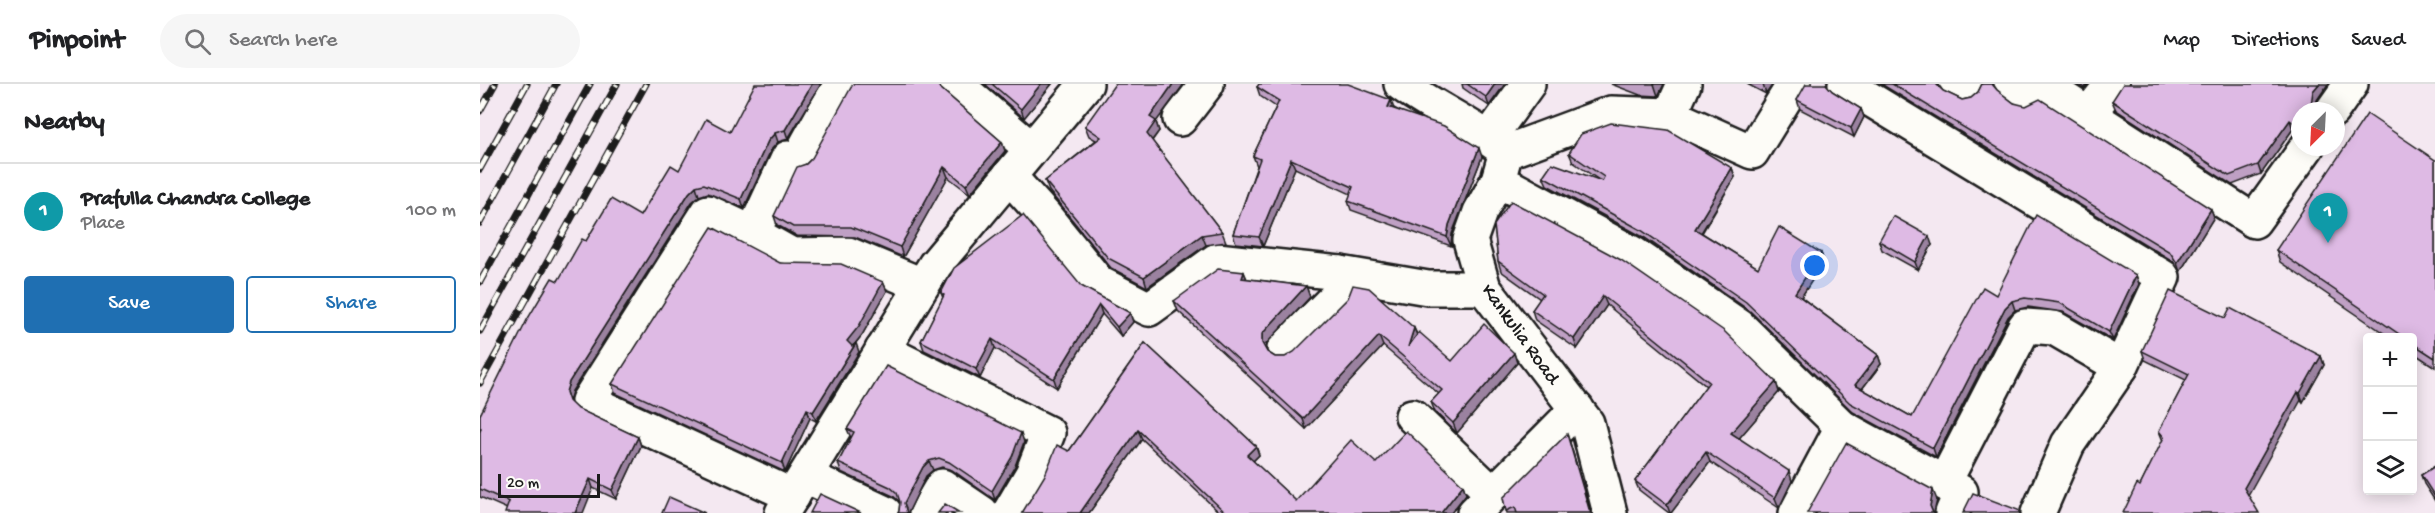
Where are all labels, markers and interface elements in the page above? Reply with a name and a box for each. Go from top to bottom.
search box [160,14,580,68]
text: Pinpoint [30,25,124,58]
icon: search [181,25,214,58]
text: Search here [229,28,337,54]
text: Map [2163,29,2200,54]
text: Directions [2233,29,2318,54]
text: Saved [2351,29,2405,54]
north arrow [2291,102,2345,156]
text: Nearby [24,108,105,139]
text: Prafulla Chandra College [81,187,310,213]
pin: 1 [2308,194,2348,243]
text: 1 [39,200,48,223]
text: 100 m [406,200,456,223]
text: Place [81,213,125,236]
your location [1800,251,1829,280]
button: Save [24,276,234,333]
button: Share [246,276,456,333]
street label: Kankulia Road [1475,280,1565,391]
map controls [2363,333,2417,495]
button: + [2363,333,2417,387]
button: − [2363,387,2417,441]
button: layers [2363,441,2417,495]
scale bar [498,471,600,498]
text: 20 m [507,475,539,494]

